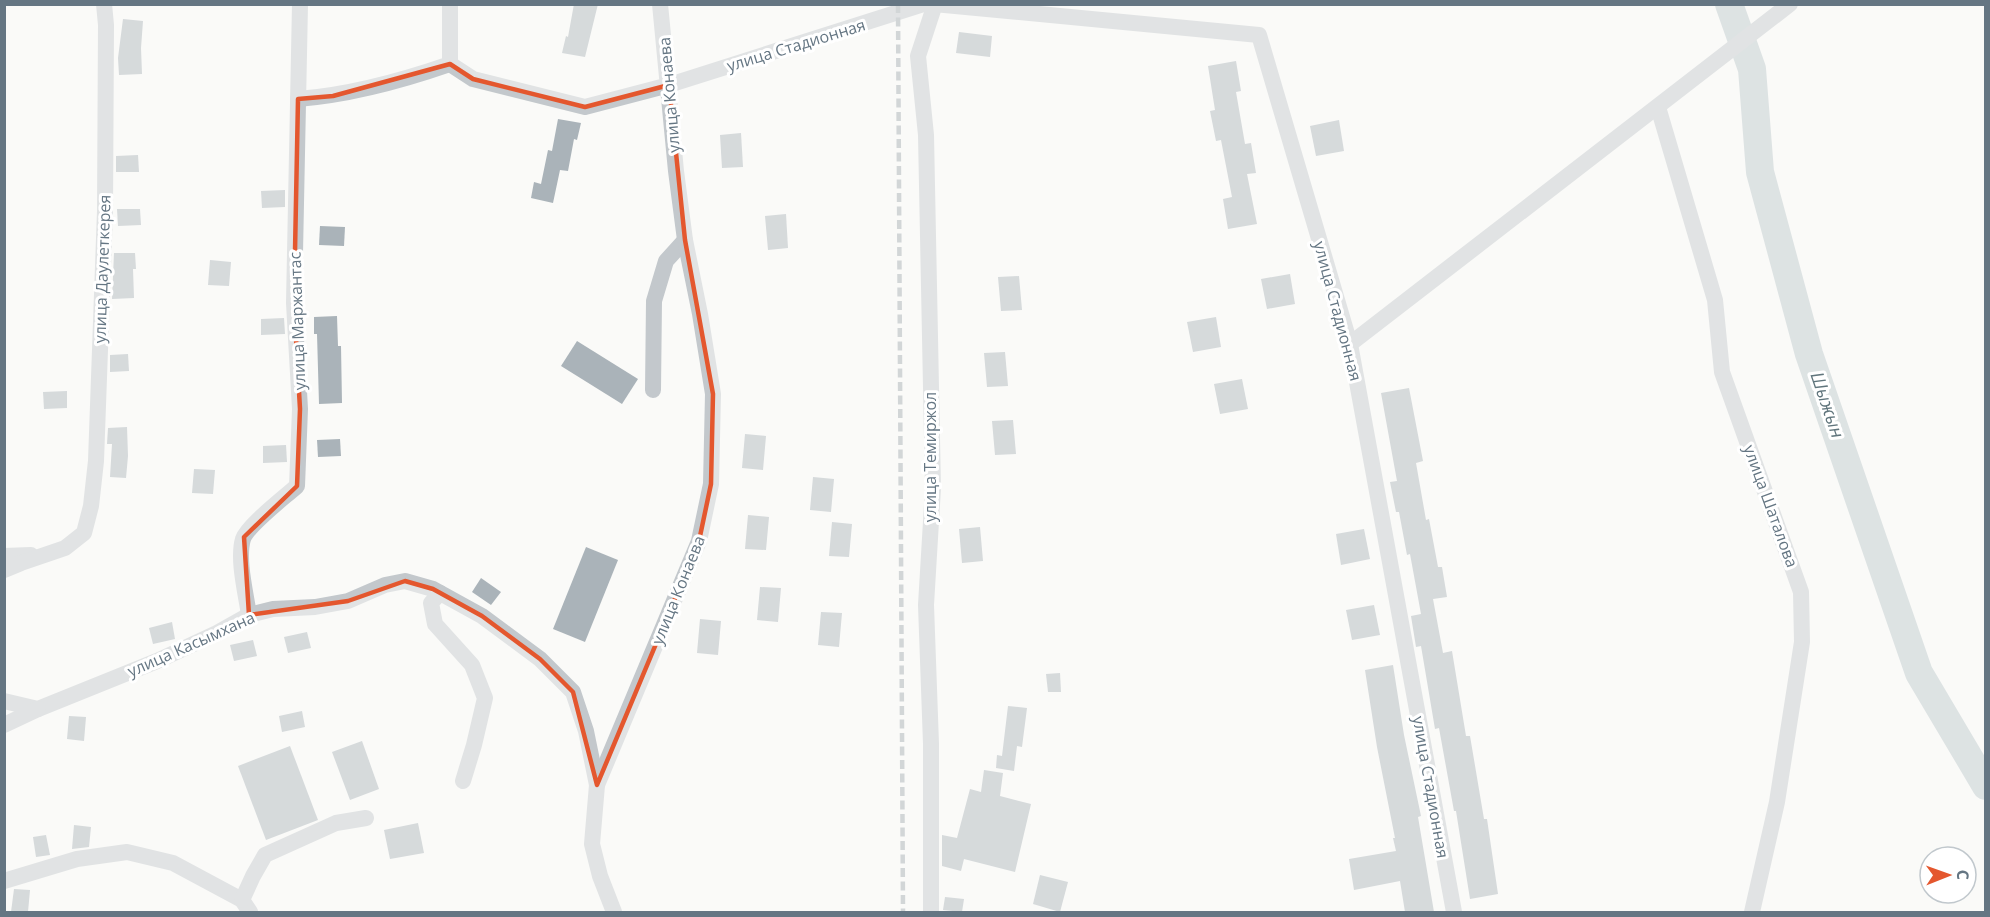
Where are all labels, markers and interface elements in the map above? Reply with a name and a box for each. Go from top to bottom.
street label: улица Стадионная [724,13,868,77]
street label: улица Конаева [653,36,685,154]
street label: улица Даулеткерея [88,194,116,344]
street label: улица Стадионная [1309,239,1367,383]
street label: улица Маржантас [284,251,310,391]
water label: Шыжын [1805,368,1851,441]
street label: улица Темиржол [919,392,941,522]
street label: улица Шаталова [1739,442,1803,570]
street label: улица Конаева [646,532,710,648]
street label: улица Касымхана [124,606,258,682]
street label: улица Стадионная [1408,714,1454,860]
north arrow [1918,845,1978,905]
text: С [1952,869,1974,880]

